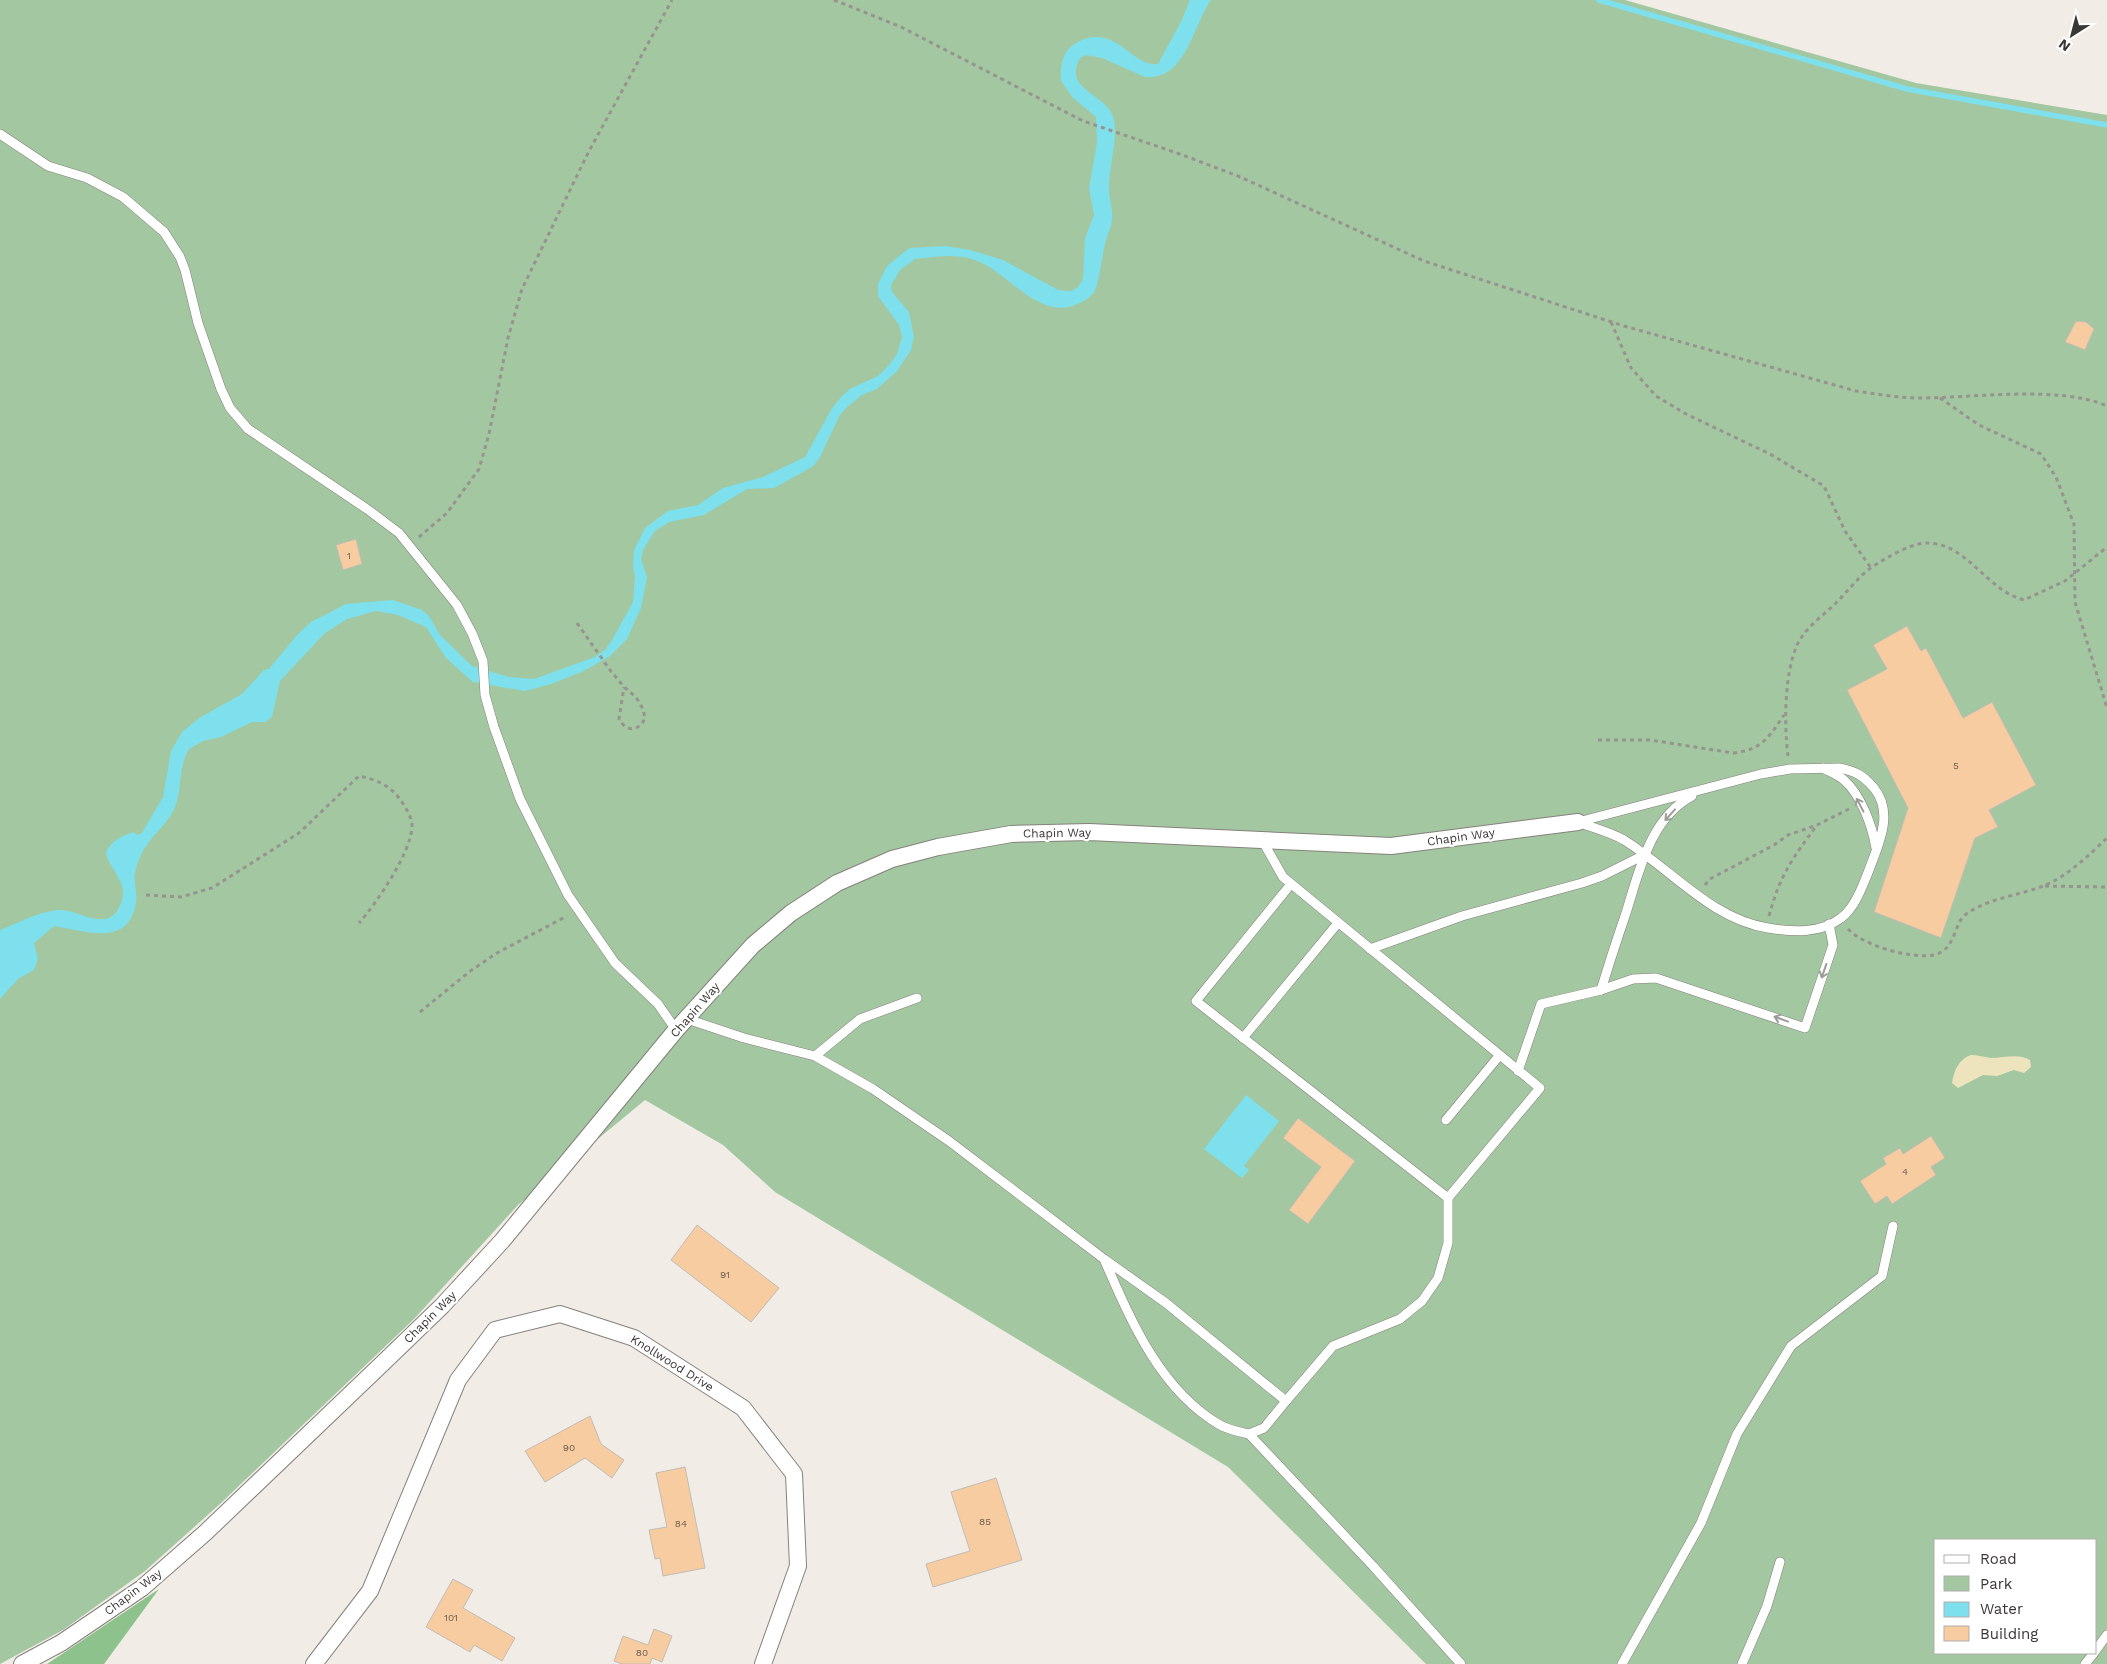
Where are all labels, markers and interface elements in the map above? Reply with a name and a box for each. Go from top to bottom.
north arrow [2047,10,2097,60]
text: N [2055,36,2073,55]
house number: 1 [347,550,351,561]
house number: 5 [1953,760,1959,771]
one-way arrow [1855,797,1865,812]
one-way arrow [1664,808,1676,821]
street label: Chapin Way [1023,825,1092,841]
street label: Chapin Way [1426,825,1496,849]
one-way arrow [1819,963,1828,979]
street label: Chapin Way [667,979,723,1040]
one-way arrow [1774,1014,1790,1023]
house number: 4 [1902,1166,1908,1177]
house number: 91 [720,1269,730,1280]
street label: Chapin Way [401,1287,460,1346]
street label: Knollwood Drive [628,1332,716,1394]
house number: 90 [563,1442,575,1453]
house number: 85 [979,1516,991,1527]
house number: 84 [675,1518,687,1529]
legend [1934,1539,2097,1654]
text: Road [1980,1550,2017,1568]
street label: Chapin Way [102,1565,165,1618]
text: Park [1980,1575,2013,1593]
text: Water [1980,1600,2023,1618]
house number: 101 [444,1612,458,1623]
text: Building [1980,1625,2038,1643]
house number: 80 [636,1647,648,1658]

